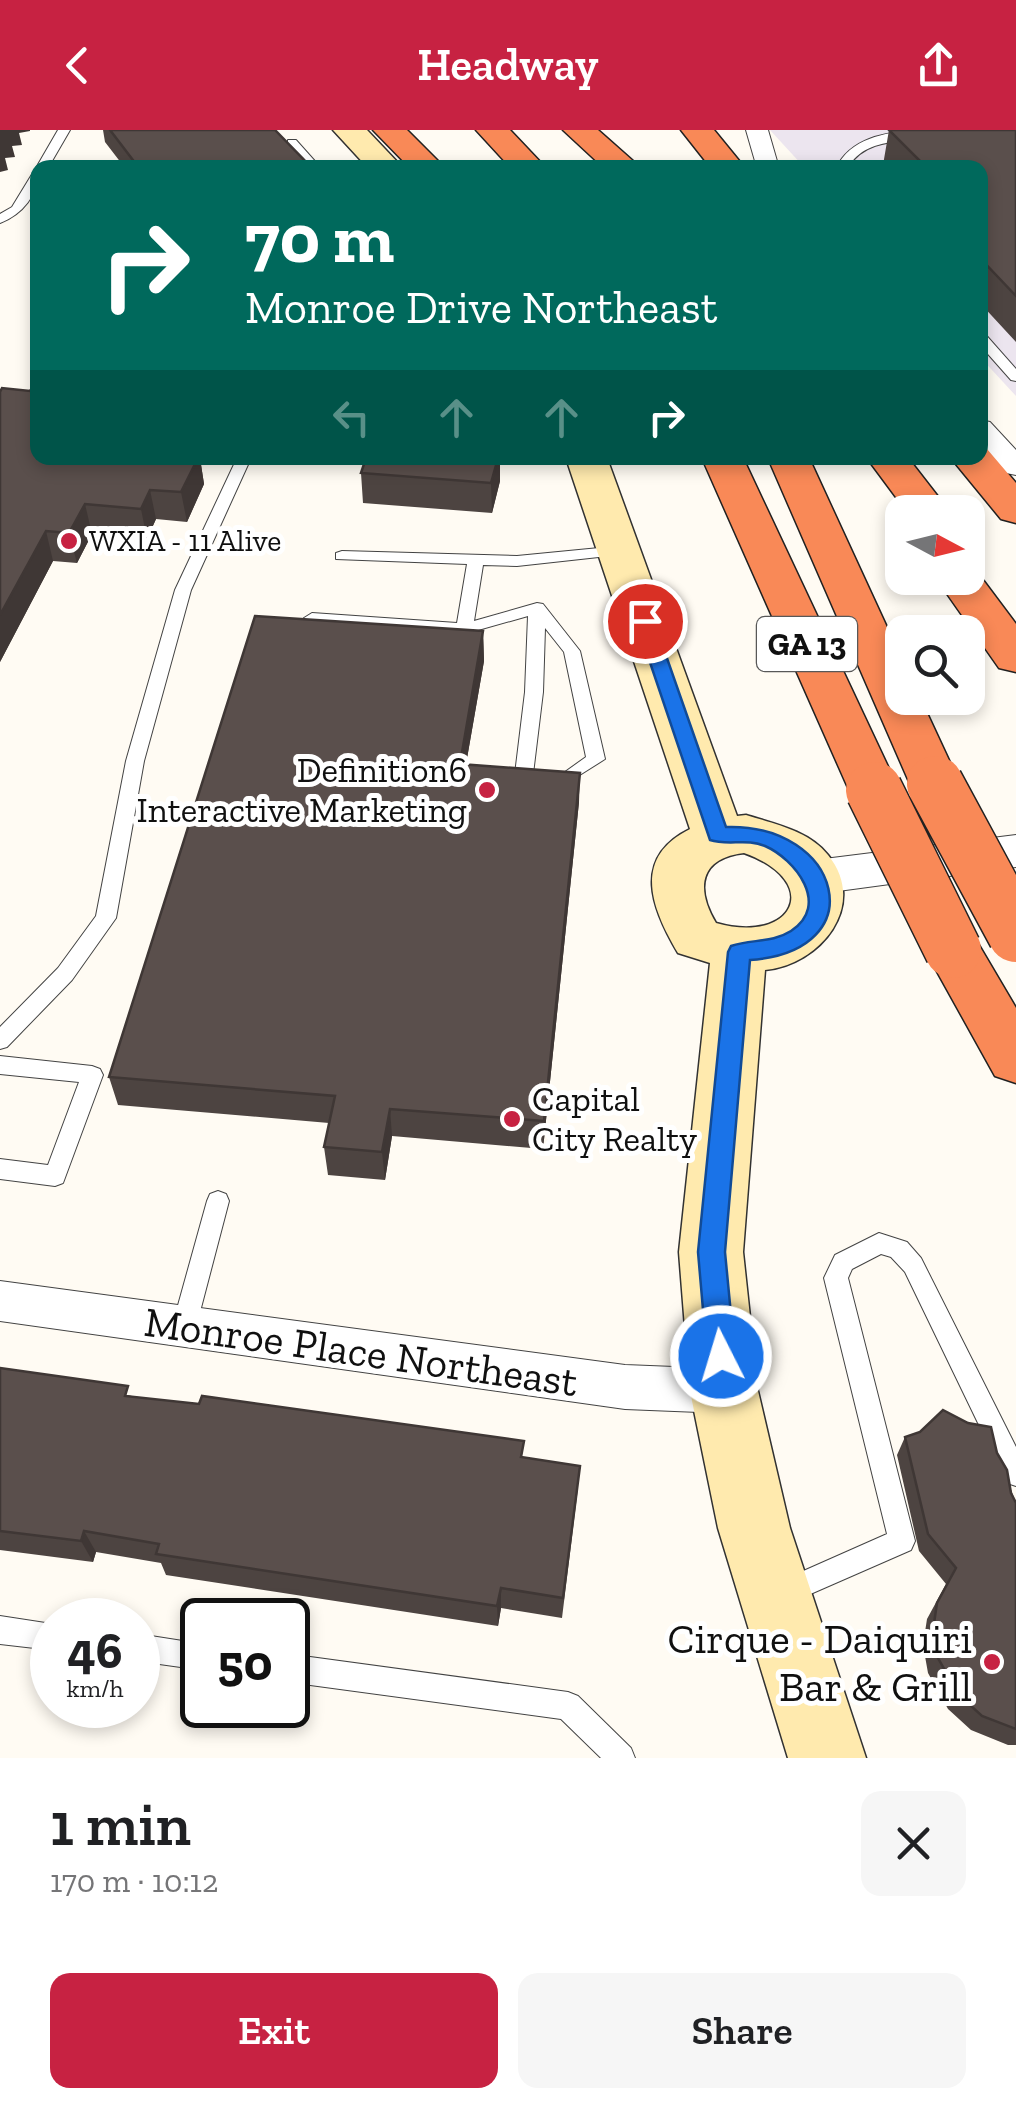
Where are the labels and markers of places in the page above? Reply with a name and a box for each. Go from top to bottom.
place label: WXIA - 11 Alive [89,523,281,559]
marker: WXIA - 11 Alive [58,530,80,552]
pin [603,579,688,664]
place label: Definition6 Interactive Marketing [137,749,467,831]
marker: Definition6 Interactive Marketing [476,779,498,801]
place label: Capital City Realty [532,1078,697,1160]
marker: Capital City Realty [501,1108,523,1130]
place label: Cirque - Daiquiri Bar & Grill [667,1613,972,1712]
marker: Cirque - Daiquiri Bar & Grill [981,1651,1003,1673]

